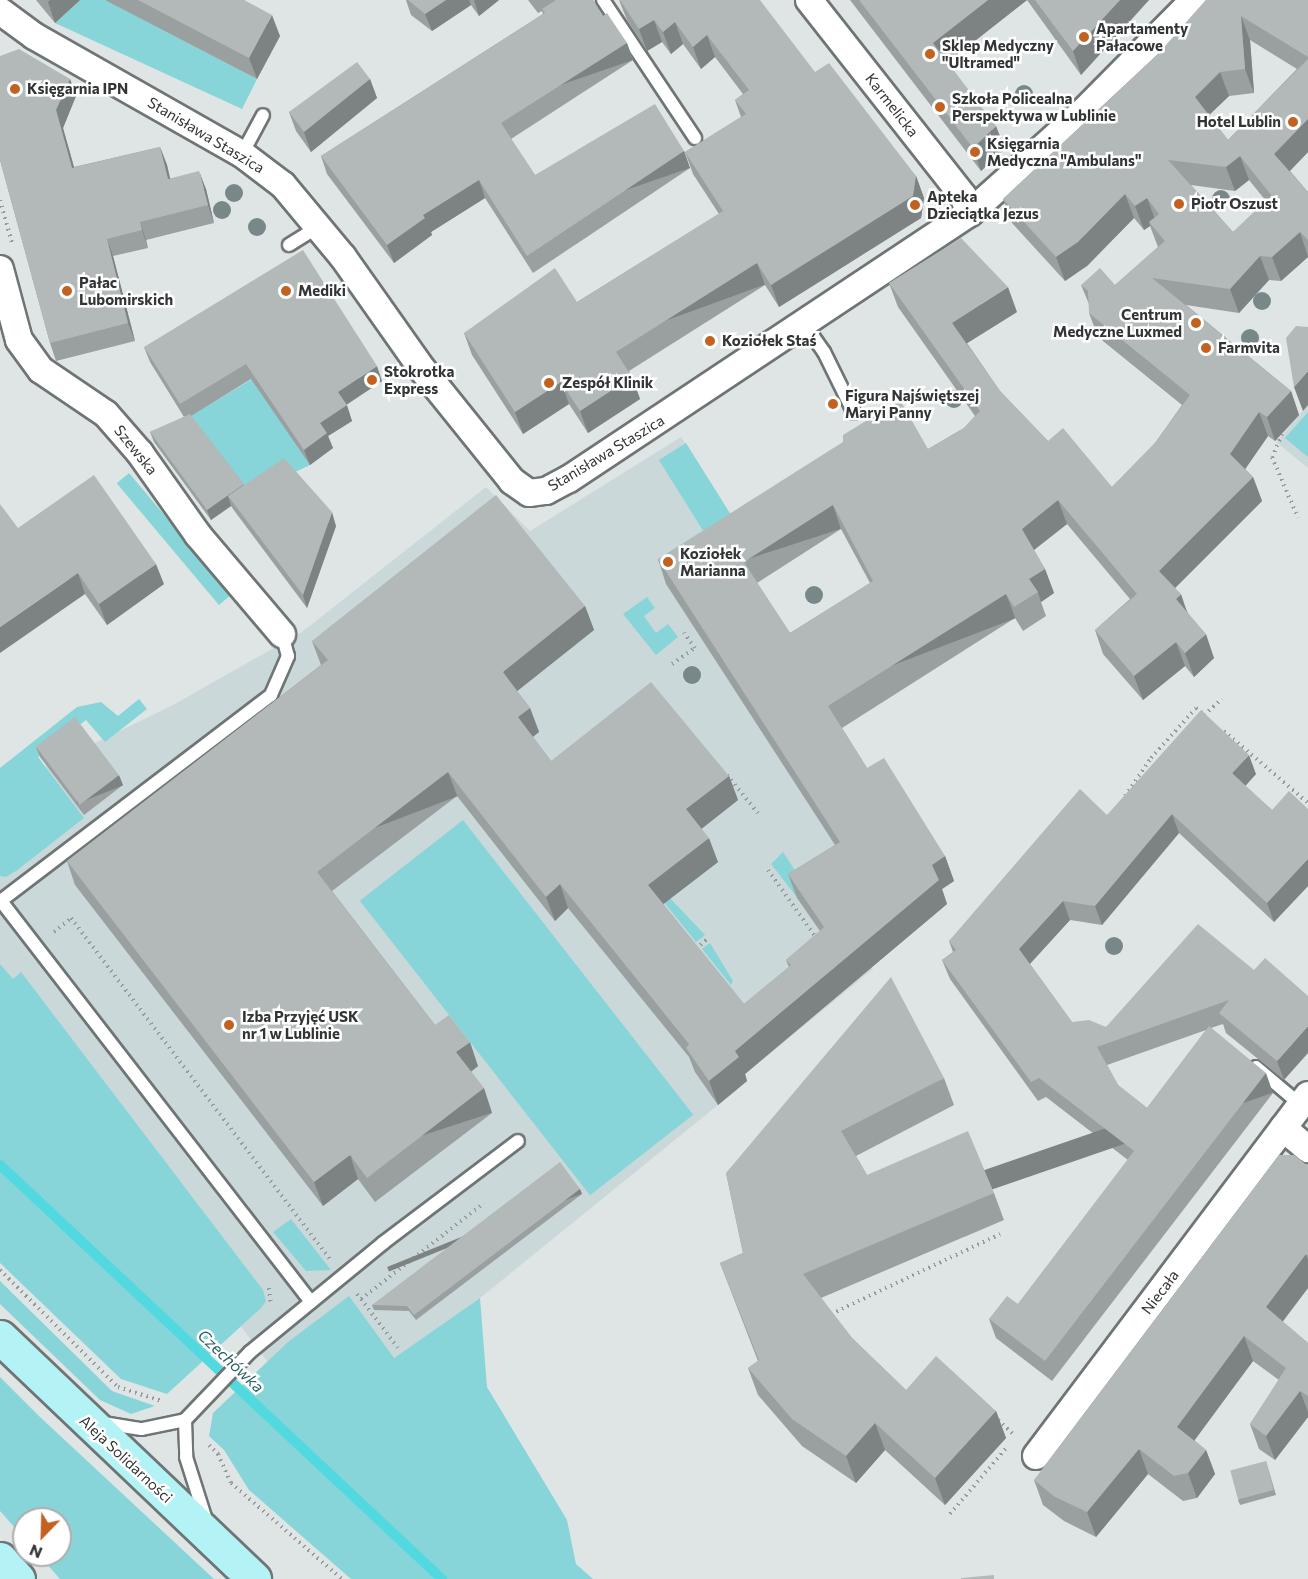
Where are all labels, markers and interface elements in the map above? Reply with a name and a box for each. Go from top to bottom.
place label: Apartamenty Pałacowe [1096,19,1188,54]
marker: Apartamenty Pałacowe [1077,30,1091,44]
place label: Sklep Medyczny "Ultramed" [942,36,1054,71]
marker: Sklep Medyczny "Ultramed" [923,47,937,61]
street label: Karmelicka [862,70,922,140]
place label: Księgarnia IPN [27,80,128,98]
marker: Księgarnia IPN [8,82,22,96]
place label: Szkoła Policealna Perspektywa w Lublinie [952,89,1116,124]
street label: Stanisława Staszica [144,93,268,177]
marker: Szkoła Policealna Perspektywa w Lublinie [933,100,947,114]
place label: Hotel Lublin [1197,113,1281,131]
marker: Hotel Lublin [1286,115,1300,129]
place label: Księgarnia Medyczna "Ambulans" [987,134,1142,169]
marker: Księgarnia Medyczna "Ambulans" [968,145,982,159]
place label: Apteka Dzieciątka Jezus [927,187,1039,222]
place label: Piotr Oszust [1191,195,1278,213]
marker: Piotr Oszust [1172,197,1186,211]
marker: Apteka Dzieciątka Jezus [908,198,922,212]
place label: Pałac Lubomirskich [79,273,173,308]
place label: Mediki [298,282,346,300]
marker: Pałac Lubomirskich [60,284,74,298]
marker: Mediki [279,284,293,298]
place label: Centrum Medyczne Luxmed [1053,305,1182,340]
marker: Centrum Medyczne Luxmed [1187,314,1205,332]
place label: Koziołek Staś [722,332,816,350]
marker: Koziołek Staś [703,334,717,348]
place label: Farmvita [1218,339,1280,357]
marker: Farmvita [1199,341,1213,355]
place label: Stokrotka Express [384,362,454,397]
marker: Stokrotka Express [365,373,379,387]
marker: Zespół Klinik [540,374,558,392]
place label: Zespół Klinik [562,374,653,392]
place label: Figura Najświętszej Maryi Panny [845,386,979,421]
marker: Figura Najświętszej Maryi Panny [826,397,840,411]
street label: Stanisława Staszica [544,411,668,495]
street label: Szewska [111,422,161,478]
place label: Koziołek Marianna [680,544,746,579]
marker: Koziołek Marianna [661,555,675,569]
place label: Izba Przyjęć USK nr 1 w Lublinie [242,1007,359,1042]
marker: Izba Przyjęć USK nr 1 w Lublinie [220,1016,238,1034]
street label: Niecała [1138,1266,1182,1318]
water label: Czechówka [194,1326,268,1396]
street label: Aleja Solidarności [76,1411,176,1507]
north arrow [12,1507,72,1567]
text: N [26,1541,45,1563]

